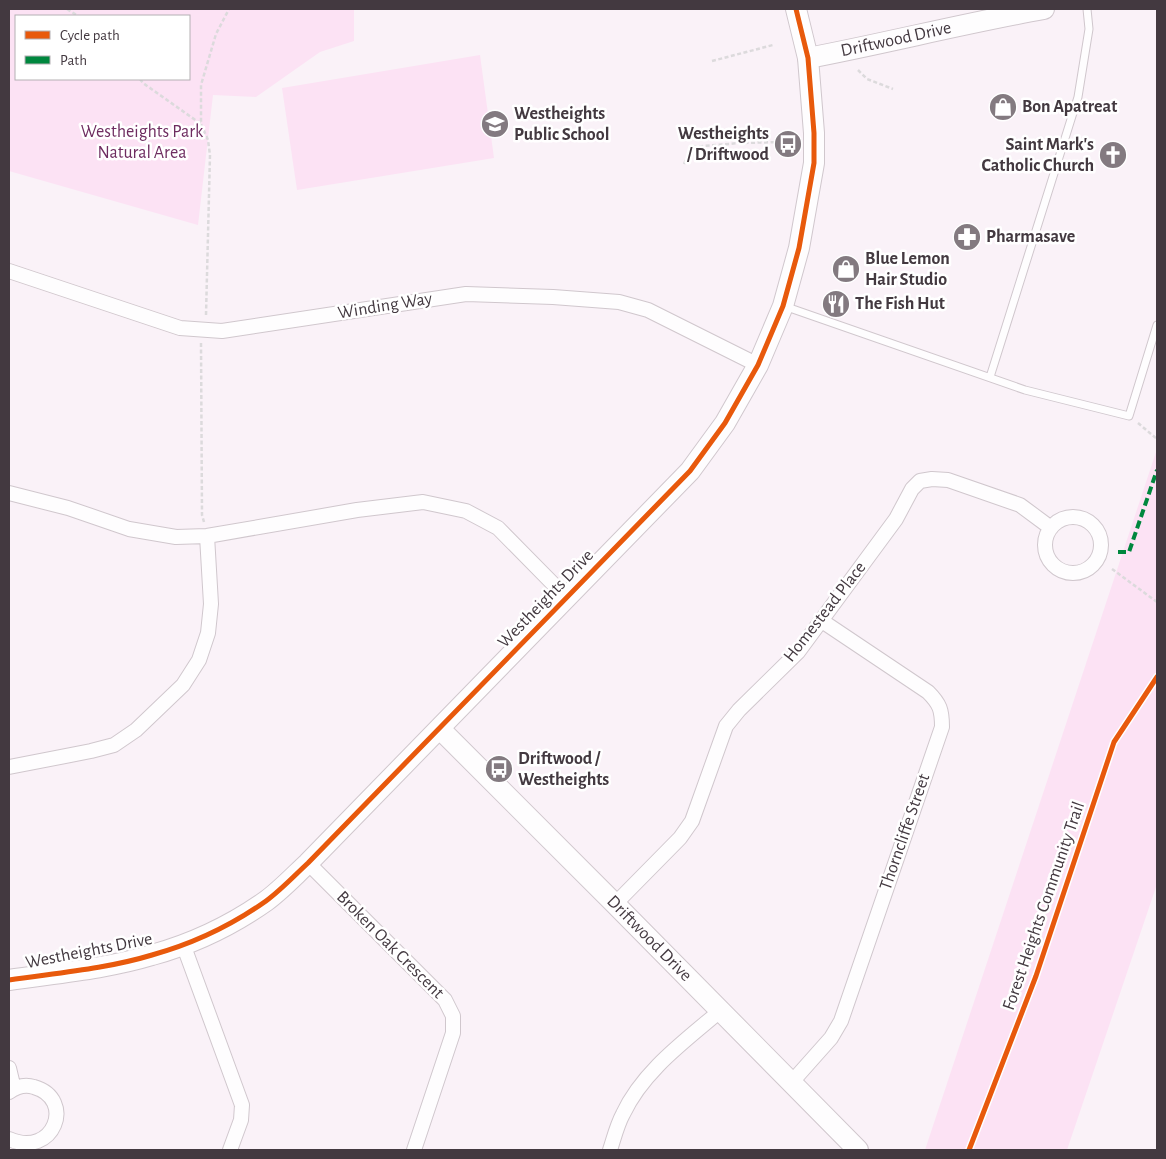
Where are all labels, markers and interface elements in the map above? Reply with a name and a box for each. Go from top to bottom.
legend [15,15,190,80]
street label: Driftwood Drive [839,19,953,60]
text: Cycle path [60,28,120,43]
text: Path [60,53,87,68]
shop icon: Bon Apatreat [988,92,1018,122]
place label: Bon Apatreat [1022,98,1117,116]
place label: Westheights Public School [514,105,609,144]
school or university icon: Westheights Public School [480,109,510,139]
park label: Westheights Park Natural Area [81,123,204,162]
place label: Westheights / Driftwood [678,125,770,164]
bus stop icon: Westheights / Driftwood [773,129,803,159]
place label: Saint Mark's Catholic Church [981,136,1094,175]
church icon: Saint Mark's Catholic Church [1098,140,1128,170]
pharmacy icon: Pharmasave [952,222,982,252]
place label: Pharmasave [986,228,1075,246]
place label: Blue Lemon Hair Studio [865,250,950,289]
shop icon: Blue Lemon Hair Studio [831,254,861,284]
restaurant icon: The Fish Hut [821,289,851,319]
street label: Winding Way [337,290,434,322]
place label: The Fish Hut [855,295,945,313]
street label: Westheights Drive [495,546,597,652]
street label: Homestead Place [780,559,870,665]
place label: Driftwood / Westheights [518,750,609,789]
bus stop icon: Driftwood / Westheights [484,754,514,784]
street label: Thorncliffe Street [877,771,933,892]
street label: Forest Heights Community Trail [1000,799,1088,1013]
street label: Broken Oak Crescent [333,888,447,1002]
street label: Driftwood Drive [603,892,695,985]
street label: Westheights Drive [24,930,154,972]

